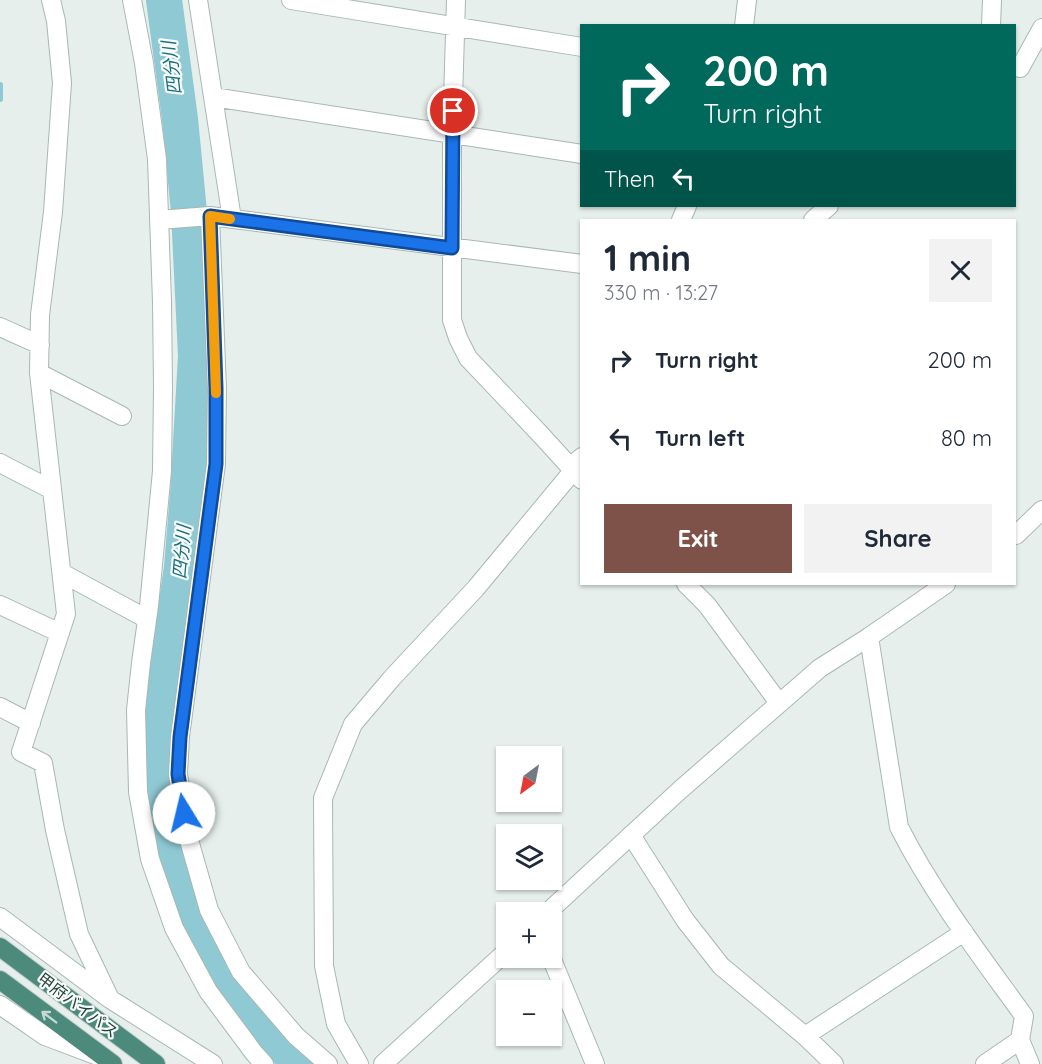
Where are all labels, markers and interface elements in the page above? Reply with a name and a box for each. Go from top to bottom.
water label: 四分川 [157,38,186,96]
text: 200 m [703,44,829,97]
icon: right [604,48,682,126]
pin [427,85,478,136]
icon: arrive [436,94,469,127]
text: Turn right [703,96,822,130]
icon: left [667,162,700,195]
text: Then [604,165,655,193]
text: 1 min [604,235,691,280]
button: close [929,239,992,302]
text: 330 m · 13:27 [604,280,718,305]
icon: right [604,344,637,377]
text: Turn right [655,346,759,374]
text: 200 m [928,346,992,374]
icon: left [604,422,637,455]
text: Turn left [655,424,745,452]
text: 80 m [941,424,992,452]
button: Exit [604,504,792,573]
button: Share [804,504,992,573]
water label: 四分川 [168,522,195,580]
north arrow [496,746,562,812]
map controls [496,746,562,1046]
position arrow [152,781,216,845]
button: layers [496,824,562,890]
button: + [496,902,562,968]
street label: 甲府バイパス [34,968,122,1042]
button: − [496,980,562,1046]
one-way arrow [42,1010,58,1023]

